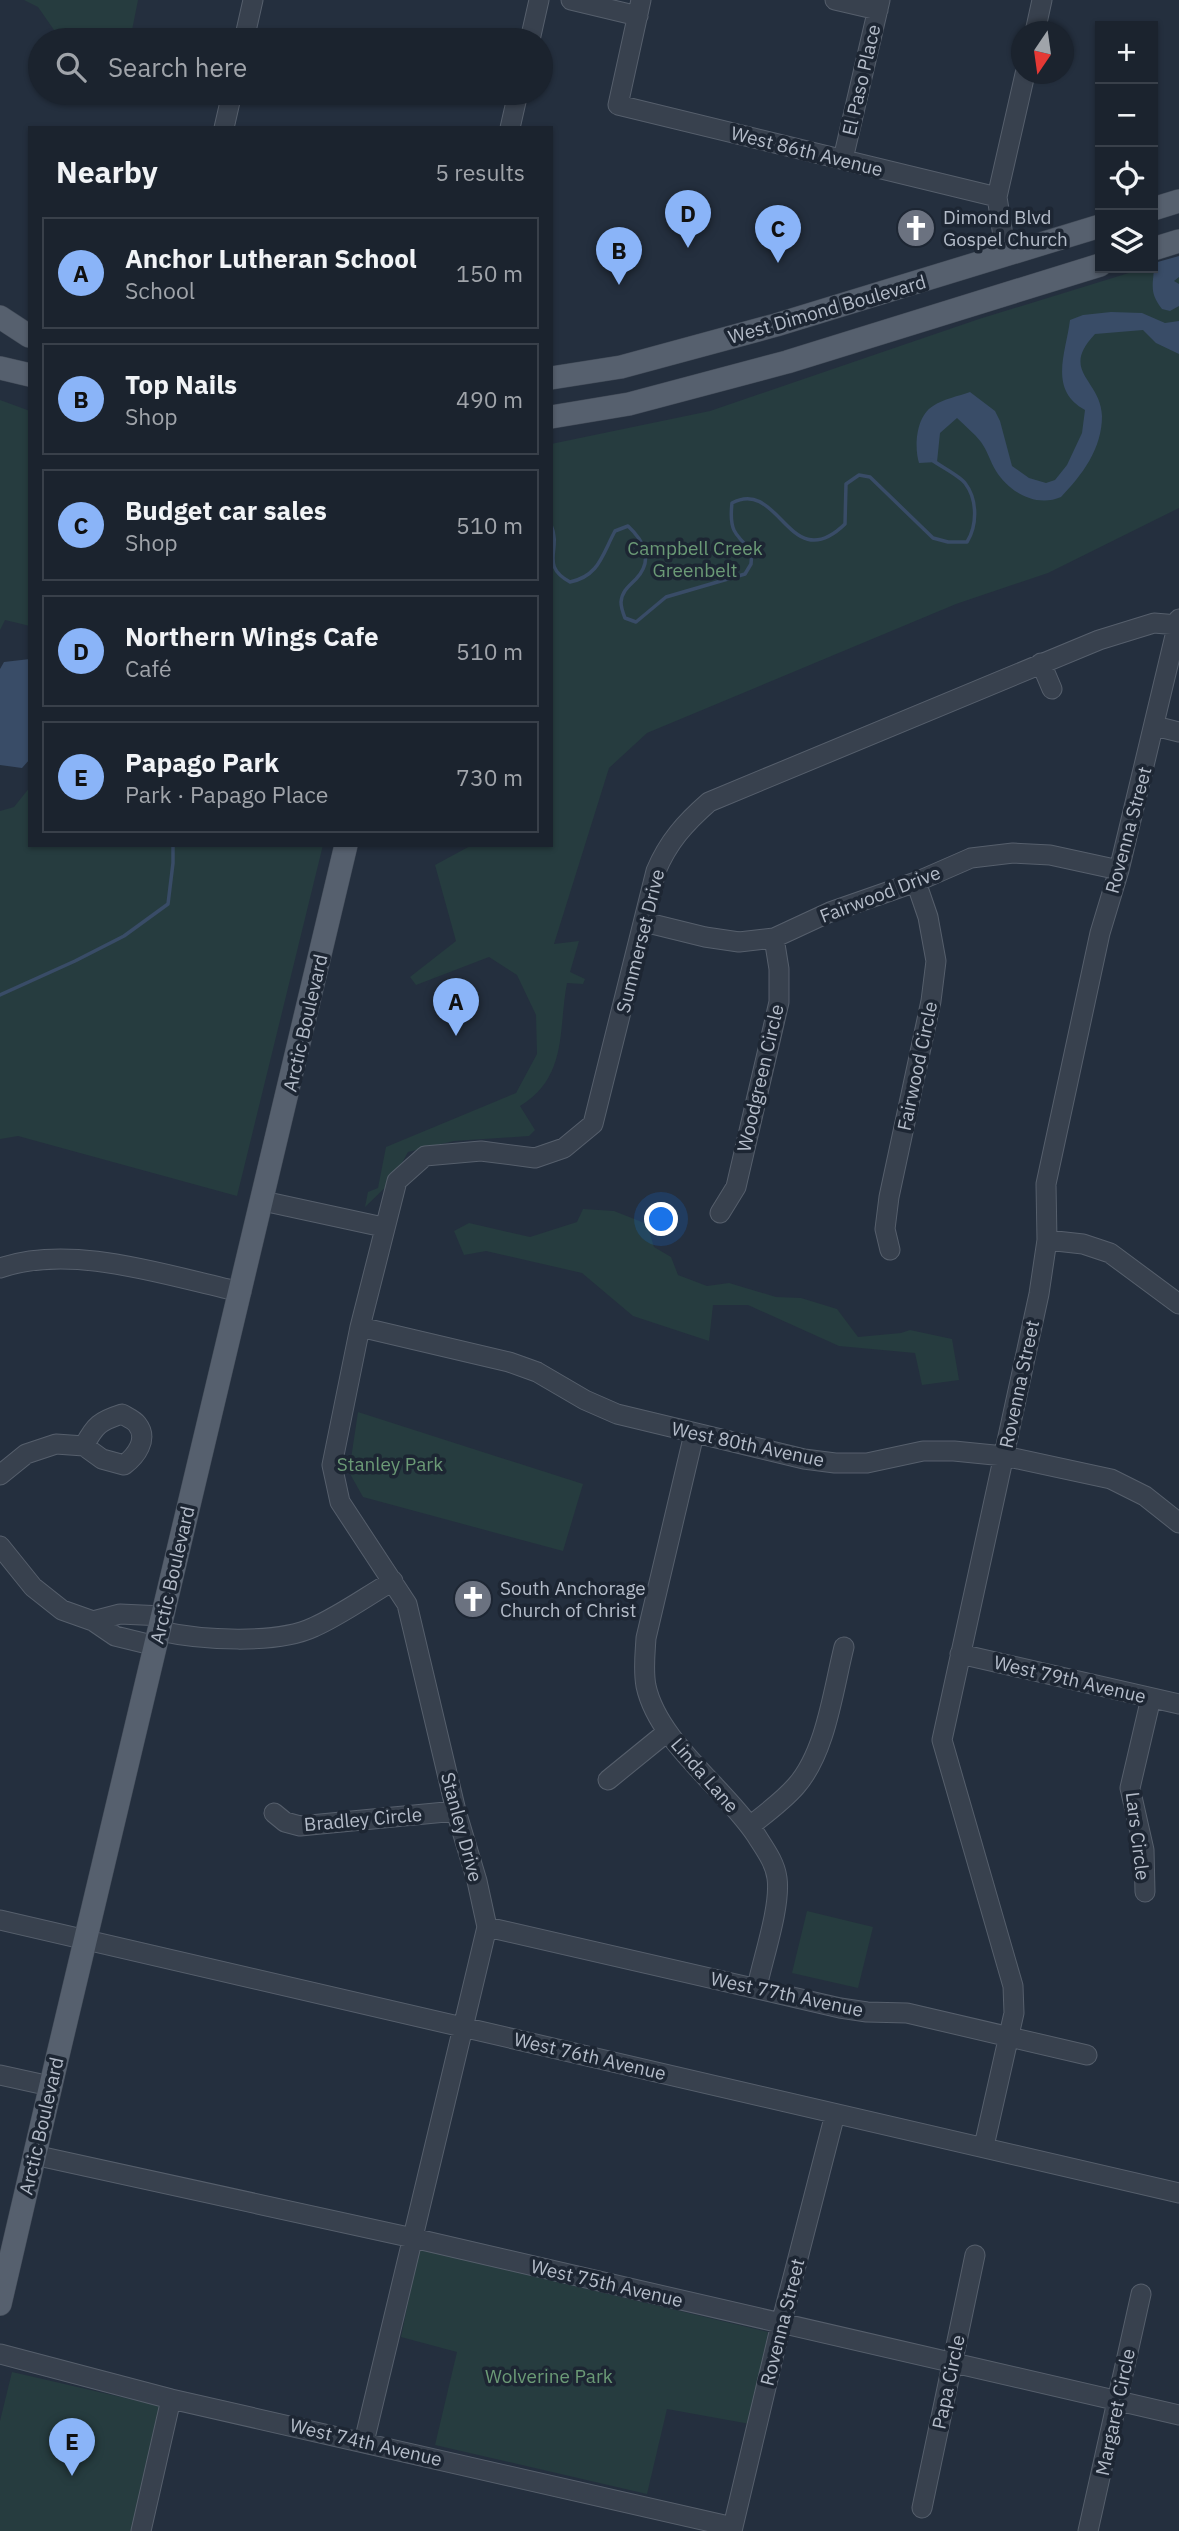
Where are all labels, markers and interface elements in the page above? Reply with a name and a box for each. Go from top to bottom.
north arrow [1011,21,1074,84]
map controls [1095,21,1158,273]
button: + [1095,21,1158,84]
street label: El Paso Place [837,22,885,138]
search box [28,28,553,105]
icon: search [52,48,90,86]
text: Search here [108,50,247,84]
button: − [1095,84,1158,147]
street label: West 86th Avenue [729,121,885,181]
button: locate [1095,147,1158,210]
text: Nearby [56,152,158,191]
text: 5 results [435,157,525,187]
pin: D [665,190,711,248]
pin: C [755,205,801,263]
place label: Dimond Blvd Gospel Church [943,205,1068,251]
church icon: Dimond Blvd Gospel Church [895,207,937,249]
button: layers [1095,210,1158,273]
pin: B [596,227,642,285]
text: Anchor Lutheran School [125,241,417,275]
text: A [73,258,89,288]
text: 150 m [456,258,523,288]
street label: West Dimond Boulevard [725,269,929,349]
text: School [125,275,195,305]
text: Top Nails [125,367,237,401]
text: B [73,384,89,414]
text: 490 m [456,384,523,414]
text: Shop [125,401,178,431]
text: Budget car sales [125,493,327,527]
text: C [74,510,88,540]
text: 510 m [456,510,523,540]
text: Shop [125,527,178,557]
park label: Campbell Creek Greenbelt [627,536,763,582]
text: Northern Wings Cafe [125,619,379,653]
text: D [73,636,89,666]
text: 510 m [456,636,523,666]
text: Café [125,653,172,683]
text: Papago Park [125,745,279,779]
text: E [74,762,88,792]
text: 730 m [456,762,523,792]
street label: Rovenna Street [1100,764,1156,896]
text: Park · Papago Place [125,779,328,809]
street label: Fairwood Drive [816,860,944,928]
street label: Summerset Drive [611,867,669,1015]
street label: Arctic Boulevard [277,952,333,1094]
pin: A [433,978,479,1036]
street label: Fairwood Circle [892,999,942,1133]
street label: Woodgreen Circle [731,1002,789,1154]
your location [644,1202,678,1236]
street label: Rovenna Street [994,1318,1044,1450]
street label: West 80th Avenue [669,1416,827,1472]
park label: Stanley Park [337,1452,443,1476]
street label: Arctic Boulevard [144,1504,200,1646]
place label: South Anchorage Church of Christ [500,1576,646,1622]
church icon: South Anchorage Church of Christ [452,1578,494,1620]
street label: West 79th Avenue [992,1650,1148,1708]
street label: Linda Lane [666,1733,744,1817]
street label: Stanley Drive [436,1770,488,1884]
street label: Lars Circle [1121,1790,1155,1882]
street label: Bradley Circle [303,1802,423,1836]
street label: West 77th Avenue [708,1966,866,2022]
street label: West 76th Avenue [512,2027,668,2085]
street label: Arctic Boulevard [13,2055,69,2197]
street label: West 75th Avenue [529,2254,685,2312]
street label: Rovenna Street [755,2256,809,2388]
street label: Papa Circle [926,2333,970,2431]
street label: Margaret Circle [1090,2346,1140,2478]
park label: Wolverine Park [485,2364,613,2388]
street label: West 74th Avenue [288,2413,444,2471]
pin: E [49,2418,95,2476]

